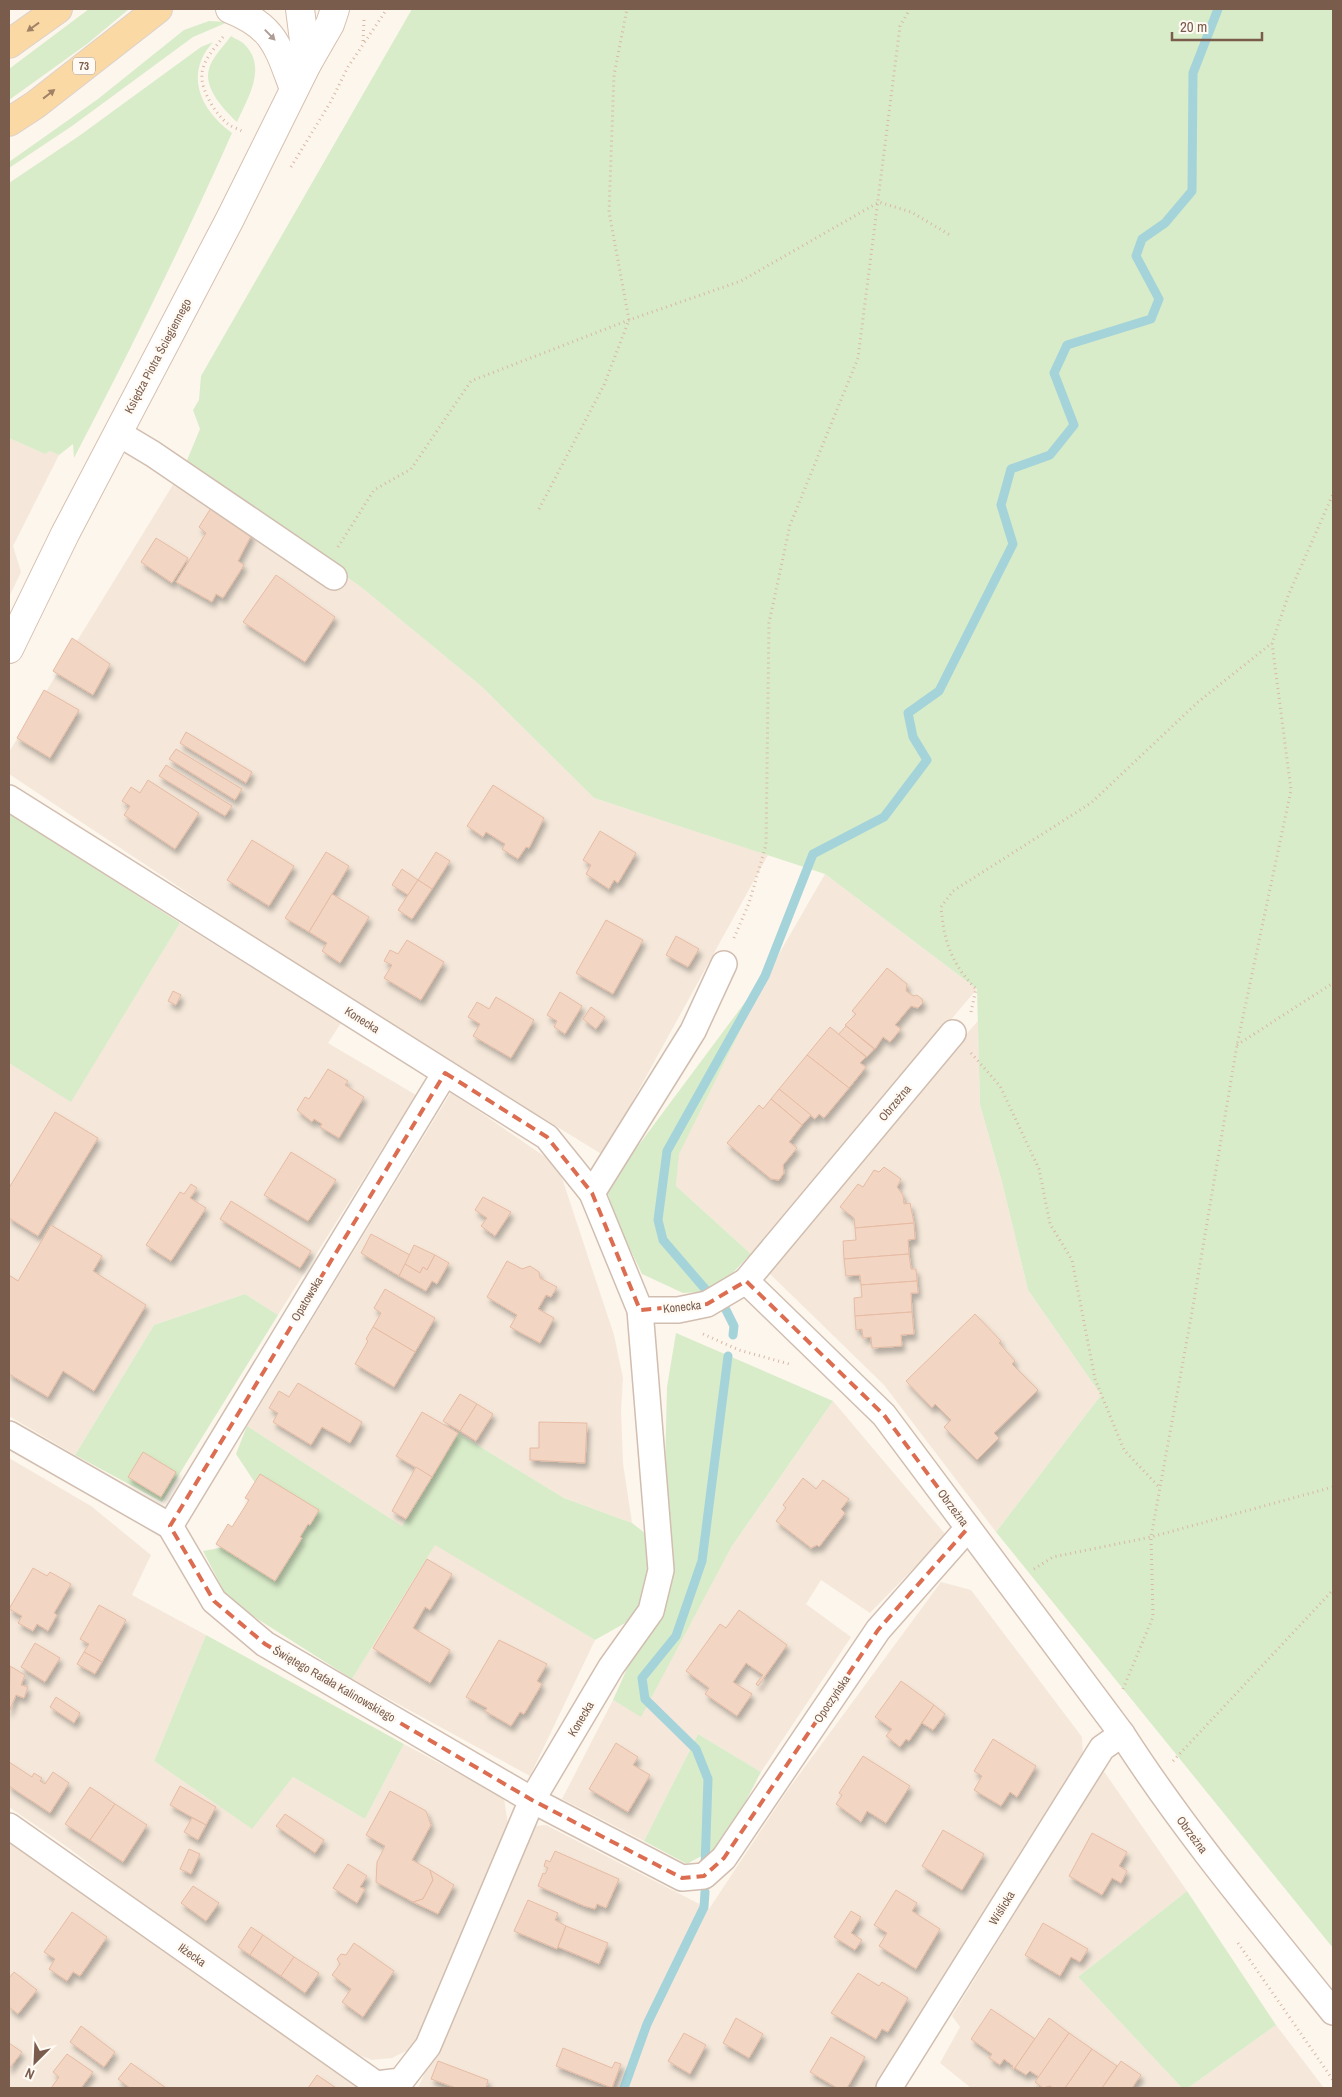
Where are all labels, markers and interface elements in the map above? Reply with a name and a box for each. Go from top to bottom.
scale bar [1172,10,1262,42]
text: 20 m [1180,16,1207,37]
one-way arrow [27,21,40,31]
one-way arrow [264,29,276,41]
road number: 73 [73,58,95,74]
one-way arrow [42,89,55,99]
street label: Księdza Piotra Ściegiennego [121,296,195,416]
street label: Konecka [342,1003,383,1037]
street label: Obrzeżna [875,1081,915,1124]
street label: Opatowska [287,1273,327,1324]
street label: Konecka [662,1297,702,1317]
street label: Obrzeżna [934,1486,973,1530]
street label: Świętego Rafała Kalinowskiego [270,1642,398,1726]
street label: Opoczyńska [810,1672,854,1726]
street label: Konecka [564,1698,598,1740]
street label: Obrzeżna [1173,1813,1212,1857]
street label: Wiślicka [985,1888,1019,1928]
street label: Iłżecka [175,1940,210,1971]
north arrow [10,2037,60,2087]
text: N [22,2064,37,2084]

